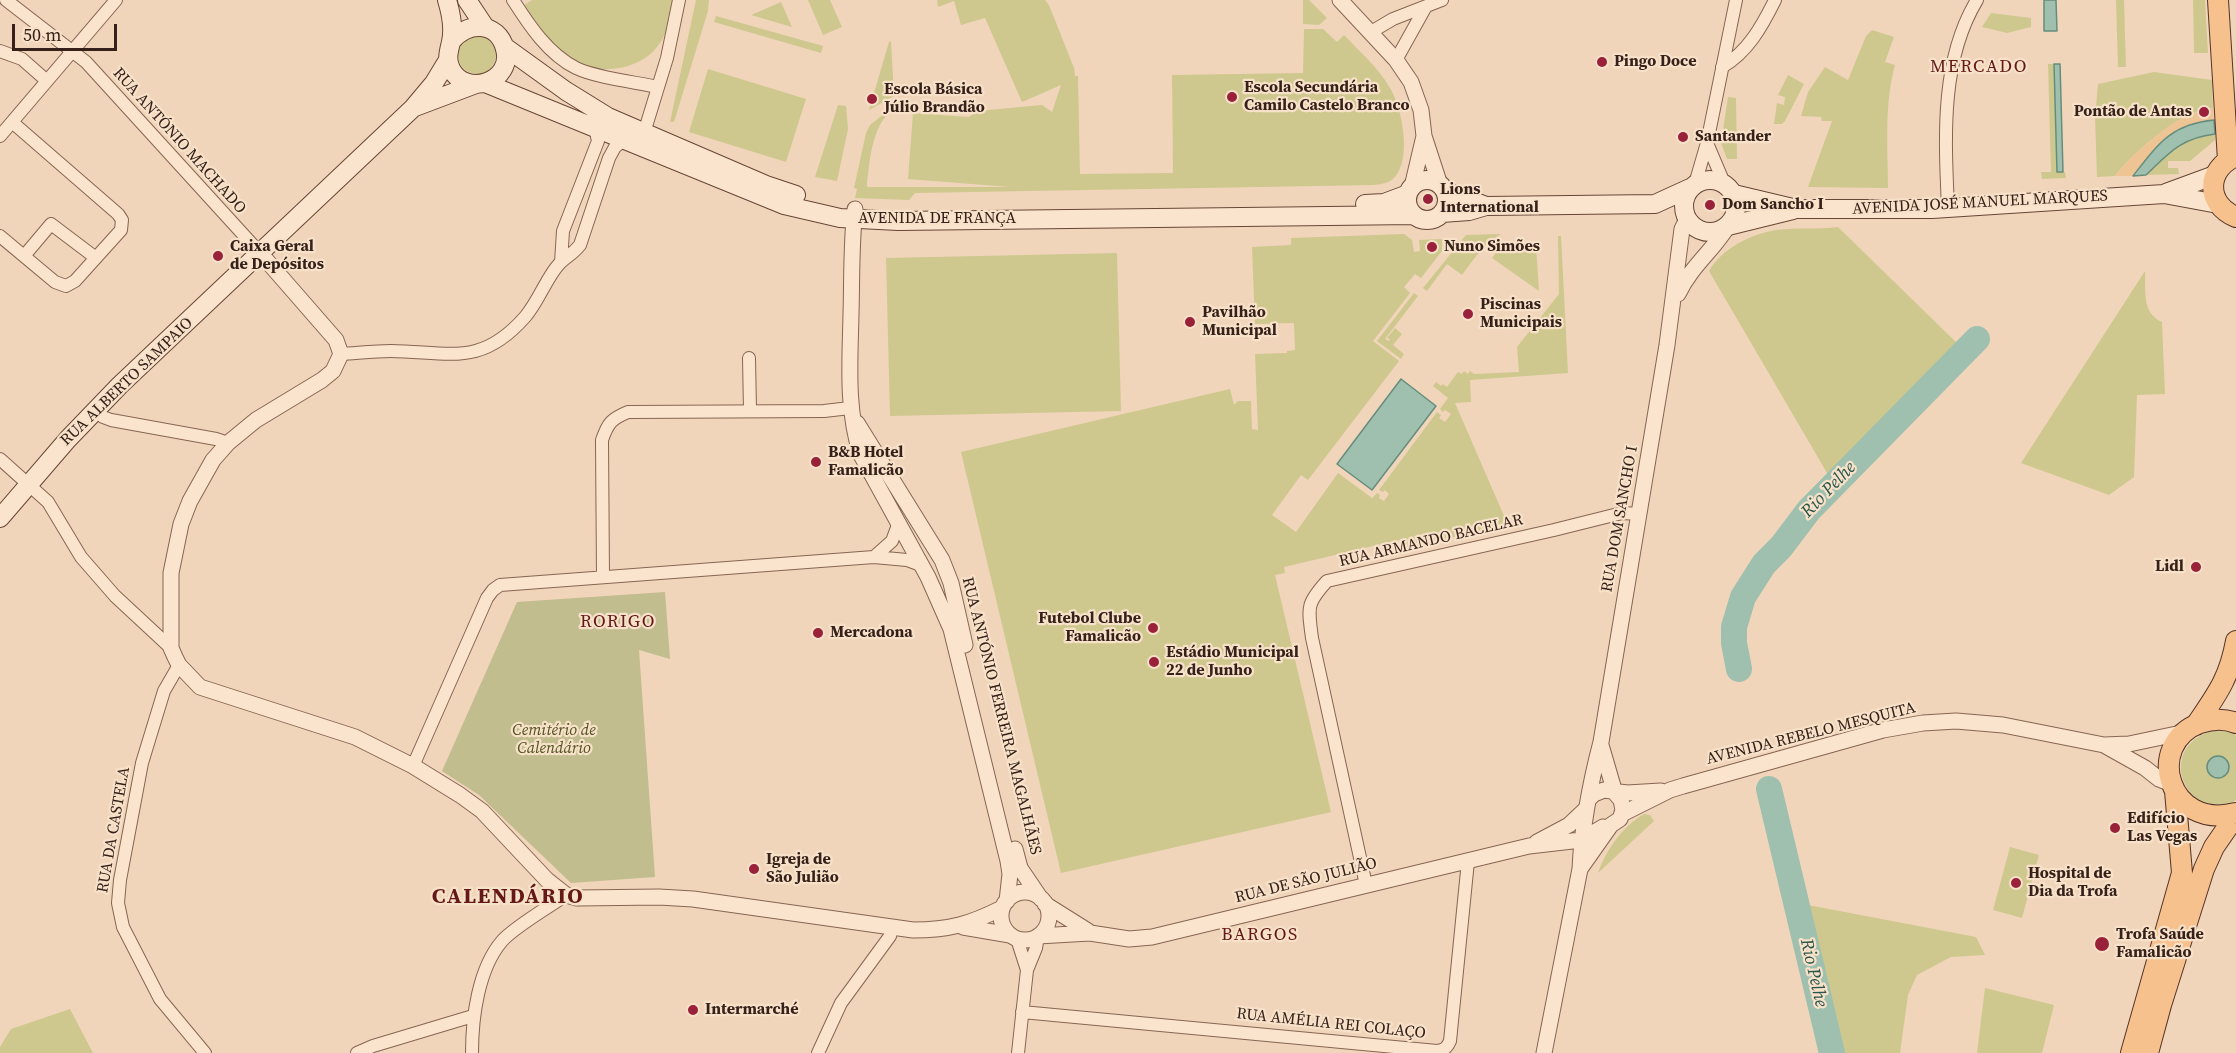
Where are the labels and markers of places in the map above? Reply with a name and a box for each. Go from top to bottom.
place label: Pingo Doce [1614,52,1696,72]
marker: Pingo Doce [1595,55,1609,69]
place label: Escola Secundária Camilo Castelo Branco [1244,78,1410,116]
place label: Escola Básica Júlio Brandão [884,80,985,118]
marker: Escola Secundária Camilo Castelo Branco [1225,90,1239,104]
marker: Escola Básica Júlio Brandão [865,92,879,106]
place label: Pontão de Antas [2074,102,2192,122]
marker: Pontão de Antas [2197,105,2211,119]
place label: Santander [1695,127,1771,147]
marker: Santander [1676,130,1690,144]
place label: Lions International [1440,180,1539,218]
marker: Lions International [1421,192,1435,206]
place label: Dom Sancho I [1722,195,1824,215]
marker: Dom Sancho I [1703,198,1717,212]
place label: Caixa Geral de Depósitos [230,237,324,275]
place label: Nuno Simões [1444,237,1540,257]
marker: Nuno Simões [1425,240,1439,254]
marker: Caixa Geral de Depósitos [211,249,225,263]
place label: Piscinas Municipais [1480,295,1562,333]
place label: Pavilhão Municipal [1202,303,1277,341]
marker: Piscinas Municipais [1461,307,1475,321]
marker: Pavilhão Municipal [1183,315,1197,329]
place label: B&B Hotel Famalicão [828,443,904,481]
marker: B&B Hotel Famalicão [809,455,823,469]
place label: Lidl [2155,557,2184,577]
marker: Lidl [2189,560,2203,574]
place label: Futebol Clube Famalicão [1038,609,1141,647]
marker: Futebol Clube Famalicão [1146,621,1160,635]
place label: Mercadona [830,623,913,643]
marker: Mercadona [811,626,825,640]
place label: Estádio Municipal 22 de Junho [1166,643,1299,681]
marker: Estádio Municipal 22 de Junho [1147,655,1161,669]
place label: Edifício Las Vegas [2127,809,2197,847]
marker: Edifício Las Vegas [2108,821,2122,835]
place label: Igreja de São Julião [766,850,839,888]
marker: Igreja de São Julião [747,862,761,876]
place label: Hospital de Dia da Trofa [2028,864,2118,902]
marker: Hospital de Dia da Trofa [2009,876,2023,890]
place label: Trofa Saúde Famalicão [2116,925,2204,963]
marker: Trofa Saúde Famalicão [2093,935,2111,953]
place label: Intermarché [705,1000,798,1020]
marker: Intermarché [686,1003,700,1017]

